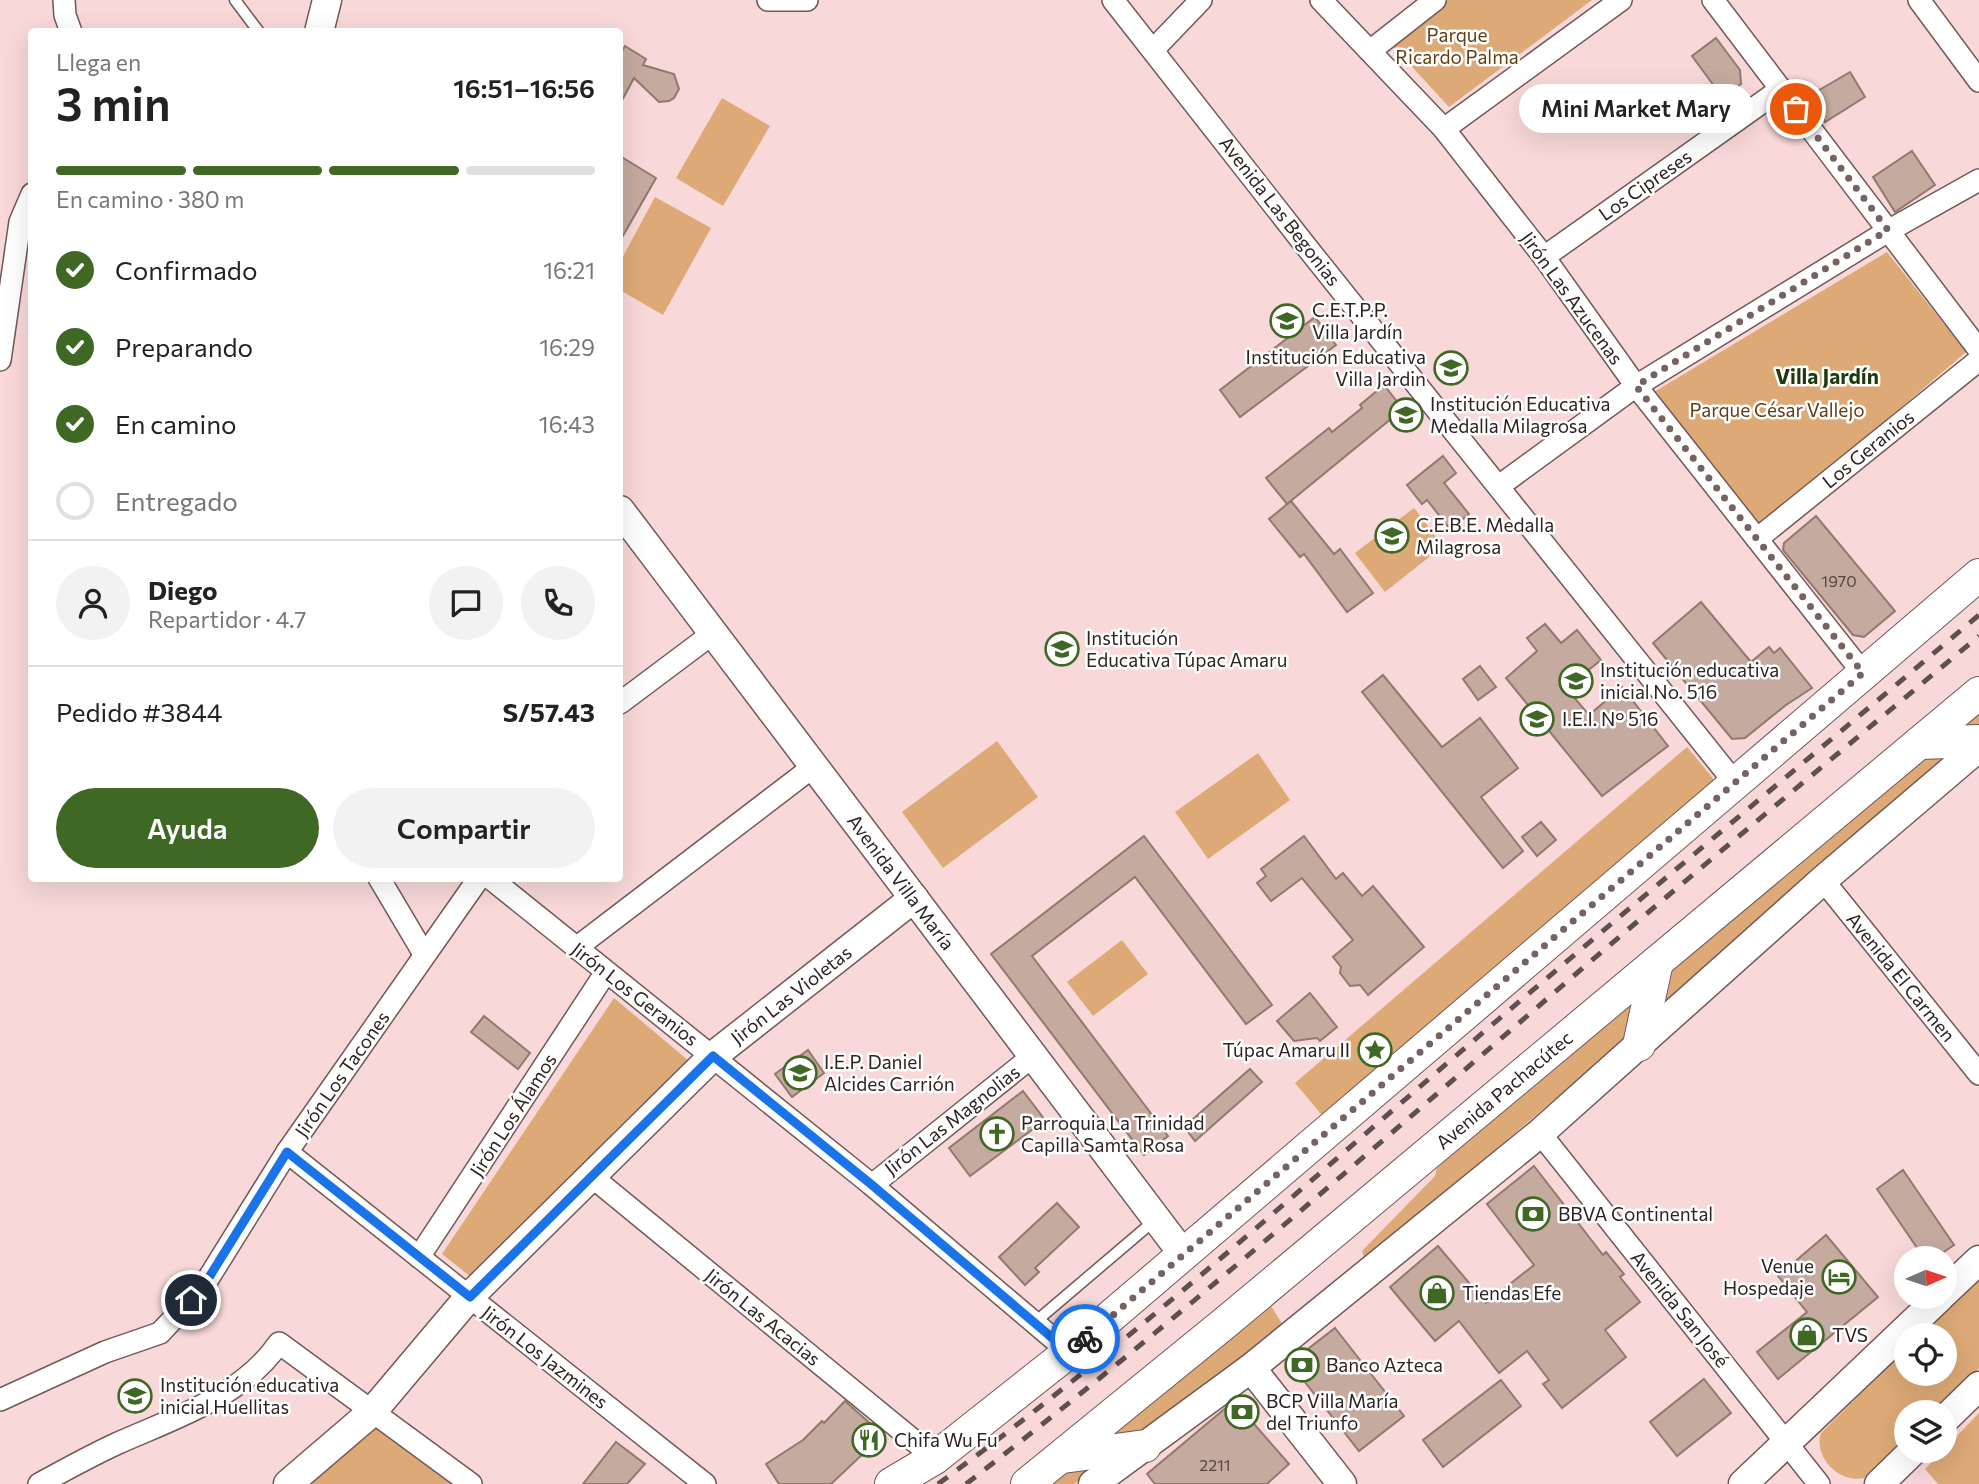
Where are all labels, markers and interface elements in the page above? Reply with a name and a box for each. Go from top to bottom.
park label: Parque Ricardo Palma [1395,23,1519,68]
text: Llega en [56,48,141,76]
text: 16:51–16:56 [453,72,595,103]
text: 3 min [56,74,171,130]
pin [1766,79,1826,139]
callout: Mini Market Mary [1520,84,1754,134]
icon: bag [1777,90,1815,128]
text: Mini Market Mary [1541,94,1731,122]
street label: Avenida Las Begonias [1215,131,1346,290]
street label: Los Cipreses [1594,144,1696,225]
text: En camino · 380 m [56,185,244,213]
street label: Jirón Las Azucenas [1516,227,1628,369]
icon: check [56,251,94,289]
text: Confirmado [115,254,257,285]
text: 16:21 [543,256,595,284]
place label: C.E.T.P.P. Villa Jardín [1312,298,1403,343]
school or university icon: C.E.T.P.P. Villa Jardín [1268,302,1306,340]
icon: check [56,328,94,366]
text: Preparando [115,331,253,362]
text: 16:29 [539,333,595,361]
place label: Institución Educativa Villa Jardin [1246,345,1426,390]
school or university icon: Institución Educativa Villa Jardin [1432,349,1470,387]
district label: Villa Jardín [1775,363,1879,388]
place label: Institución Educativa Medalla Milagrosa [1430,392,1610,437]
school or university icon: Institución Educativa Medalla Milagrosa [1387,396,1425,434]
park label: Parque César Vallejo [1689,398,1865,421]
icon: check [56,405,94,443]
street label: Los Geranios [1817,405,1918,493]
text: En camino [115,408,237,439]
text: 16:43 [539,410,595,438]
text: Entregado [115,485,238,516]
place label: C.E.B.E. Medalla Milagrosa [1416,513,1554,558]
school or university icon: C.E.B.E. Medalla Milagrosa [1373,517,1411,555]
button: person [56,566,130,640]
button: chat [429,566,503,640]
button: phone [521,566,595,640]
house number: 1970 [1821,571,1857,590]
text: Diego [148,574,218,605]
text: Repartidor · 4.7 [148,605,306,633]
place label: Institución Educativa Túpac Amaru [1086,626,1287,671]
school or university icon: Institución Educativa Túpac Amaru [1043,630,1081,668]
place label: Institución educativa inicial No. 516 [1600,658,1779,703]
school or university icon: Institución educativa inicial No. 516 [1557,662,1595,700]
text: Pedido #3844 [56,696,222,727]
text: S/57.43 [502,696,595,727]
school or university icon: I.E.I. N° 516 [1518,700,1556,738]
place label: I.E.I. N° 516 [1562,707,1659,730]
button: Ayuda [56,788,319,868]
button: Compartir [333,788,595,868]
street label: Avenida Villa María [843,809,960,954]
street label: Avenida El Carmen [1842,907,1961,1046]
street label: Jirón Los Geranios [567,937,703,1050]
street label: Jirón Las Violetas [726,940,856,1049]
street label: Jirón Los Tacones [290,1006,394,1141]
street label: Avenida Pachacútec [1431,1026,1577,1153]
place icon: Túpac Amaru II [1356,1031,1394,1069]
place label: Túpac Amaru II [1223,1038,1350,1061]
street label: Jirón Los Álamos [464,1049,561,1181]
place label: I.E.P. Daniel Alcides Carrión [824,1050,955,1095]
school or university icon: I.E.P. Daniel Alcides Carrión [781,1054,819,1092]
street label: Jirón Las Magnolias [879,1060,1024,1180]
place label: Parroquia La Trinidad Capilla Samta Rosa [1021,1111,1204,1156]
church icon: Parroquia La Trinidad Capilla Samta Rosa [978,1115,1016,1153]
bank icon: BBVA Continental [1514,1195,1552,1233]
place label: BBVA Continental [1558,1202,1713,1225]
street label: Avenida San José [1626,1246,1734,1372]
north arrow [1894,1246,1956,1309]
map controls [1894,1246,1957,1463]
place label: Venue Hospedaje [1723,1254,1814,1299]
hotel icon: Venue Hospedaje [1820,1258,1858,1296]
street label: Jirón Las Acacias [701,1263,826,1370]
pin [161,1270,221,1330]
shop icon: Tiendas Efe [1418,1274,1456,1312]
icon: home [172,1281,210,1319]
place label: Tiendas Efe [1462,1281,1561,1304]
street label: Jirón Los Jazmines [478,1300,613,1413]
courier [1050,1304,1120,1374]
shop icon: TVS [1788,1316,1826,1354]
icon: bike [1066,1320,1104,1358]
place label: TVS [1832,1323,1868,1346]
button: locate [1894,1323,1957,1386]
bank icon: Banco Azteca [1283,1346,1321,1384]
place label: Banco Azteca [1326,1353,1443,1376]
place label: Institución educativa inicial Huellitas [160,1373,339,1418]
school or university icon: Institución educativa inicial Huellitas [116,1377,154,1415]
place label: BCP Villa María del Triunfo [1266,1389,1398,1434]
bank icon: BCP Villa María del Triunfo [1223,1393,1261,1431]
button: layers [1894,1400,1957,1463]
restaurant icon: Chifa Wu Fu [850,1421,888,1459]
place label: Chifa Wu Fu [894,1428,998,1451]
house number: 2211 [1199,1455,1231,1474]

